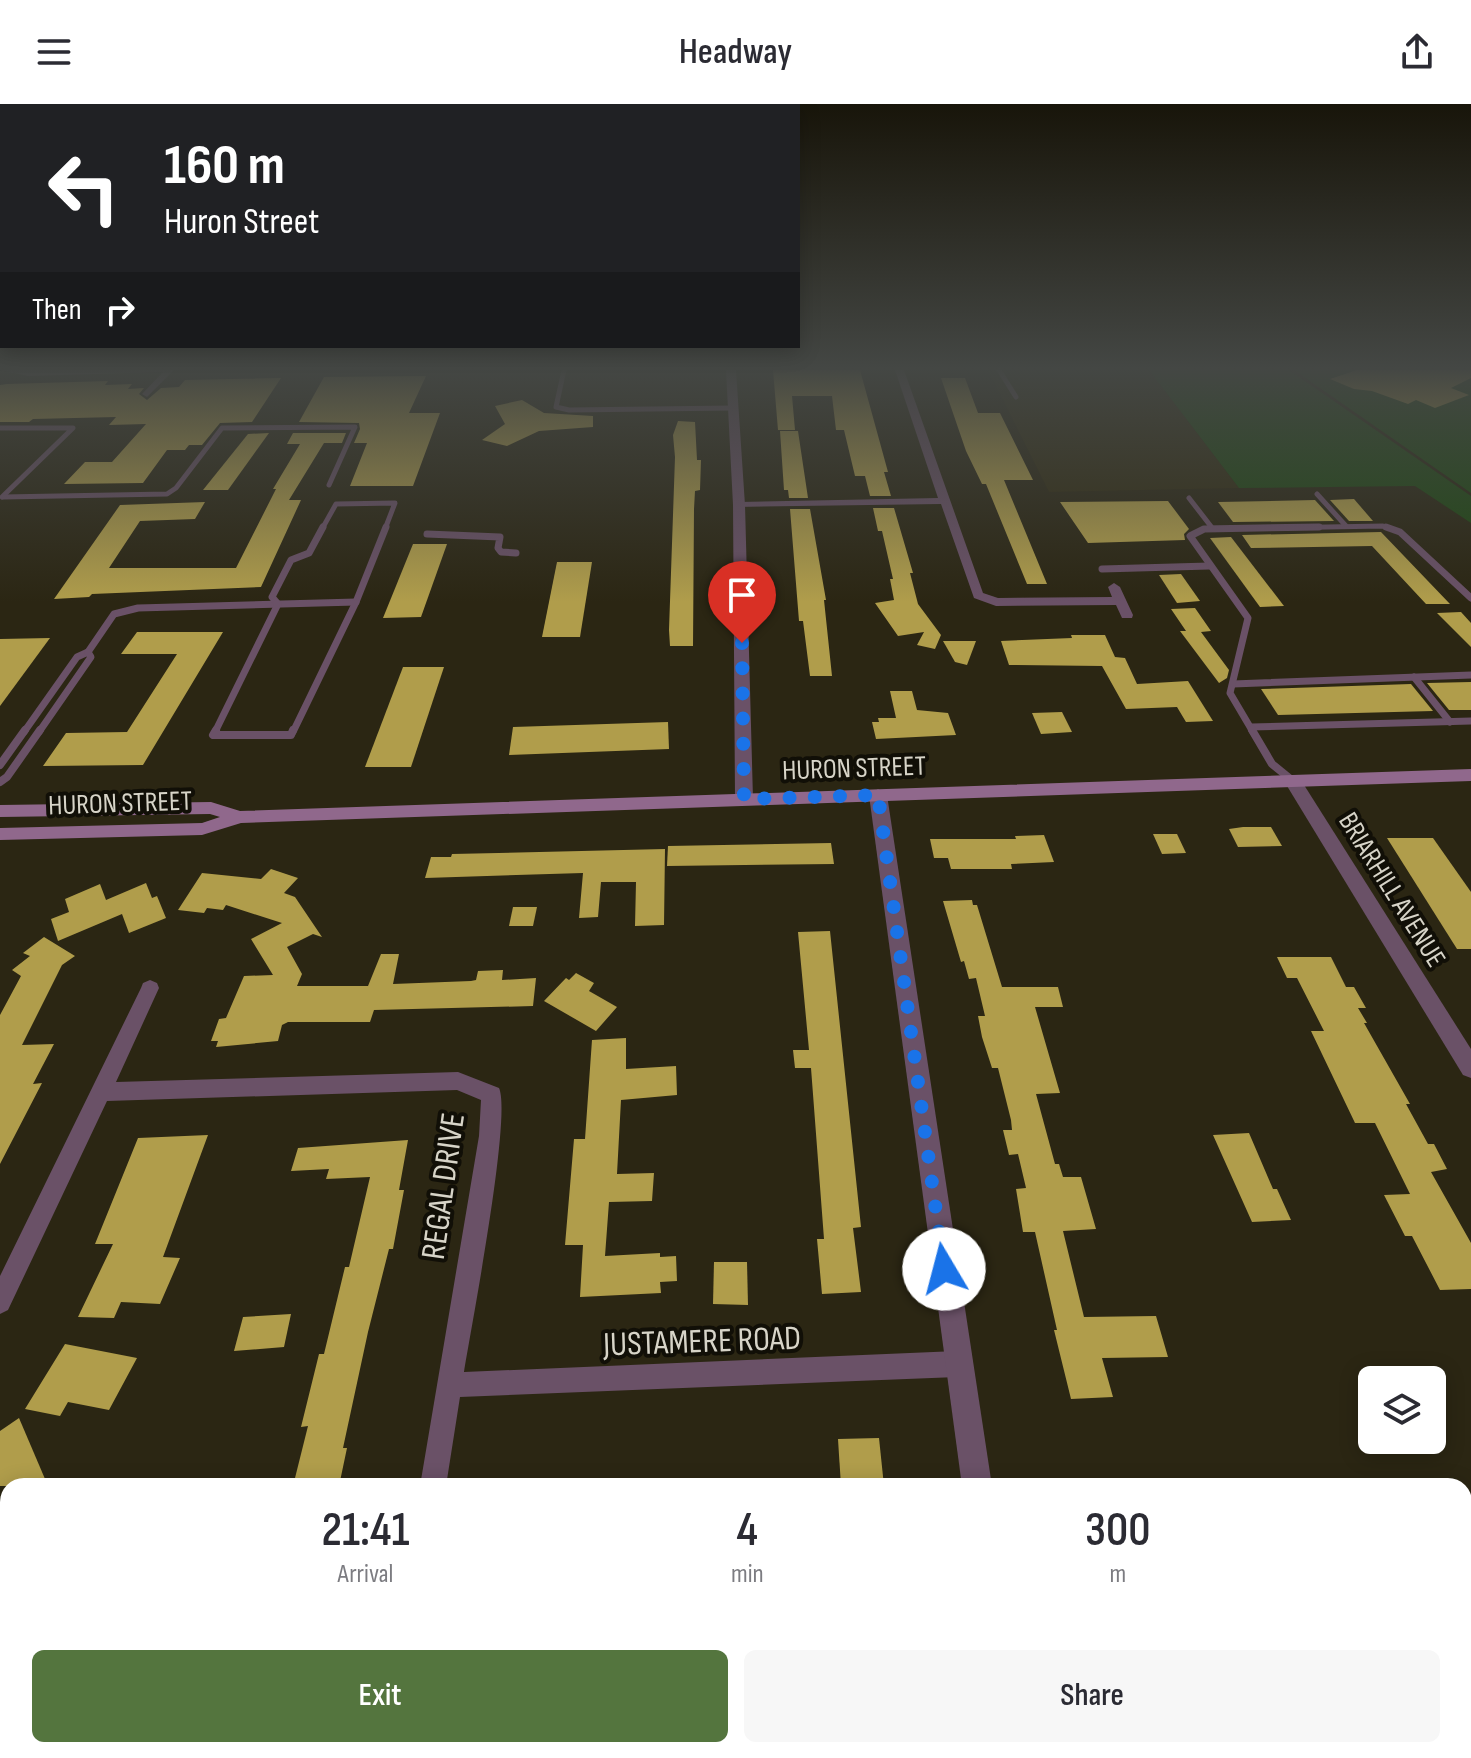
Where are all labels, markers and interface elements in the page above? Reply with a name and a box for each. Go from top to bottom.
icon: menu [32,30,76,74]
icon: share [1395,30,1439,74]
text: Headway [679,31,792,74]
text: 160 m [164,133,285,200]
icon: left [32,136,136,240]
text: Huron Street [164,201,319,244]
icon: right [98,288,142,332]
text: Then [32,292,82,328]
pin [708,561,776,643]
icon: arrive [720,573,764,617]
street label: HURON STREET [782,749,927,788]
street label: HURON STREET [48,784,193,823]
street label: BRIARHILL AVENUE [1331,806,1452,973]
street label: REGAL DRIVE [413,1110,474,1262]
position arrow [902,1227,986,1311]
street label: JUSTAMERE ROAD [602,1318,802,1365]
map controls [1358,1366,1446,1454]
button: layers [1358,1366,1446,1454]
text: 21:41 [321,1502,410,1559]
text: 4 [737,1502,758,1559]
text: 300 [1085,1502,1151,1559]
text: Arrival [338,1559,393,1590]
text: min [731,1559,764,1590]
text: m [1109,1559,1126,1590]
button: Exit [32,1650,728,1742]
button: Share [744,1650,1440,1742]

